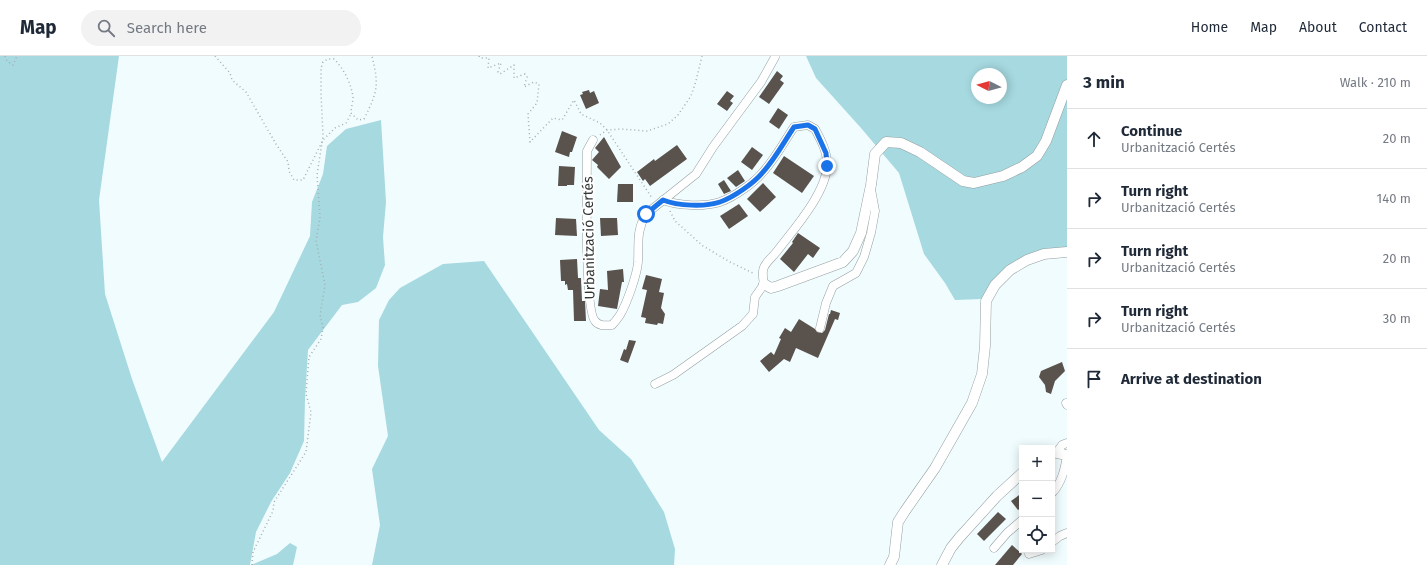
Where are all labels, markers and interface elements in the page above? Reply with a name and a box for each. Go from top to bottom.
search box [81,10,361,46]
text: Map [20,16,57,39]
icon: search [95,17,117,39]
text: Search here [127,19,207,37]
text: Home [1191,19,1228,36]
text: Map [1250,19,1277,36]
text: About [1299,19,1337,36]
text: Contact [1359,19,1407,36]
north arrow [971,68,1007,104]
text: 3 min [1083,72,1125,93]
text: Walk · 210 m [1340,75,1411,90]
text: Continue [1121,122,1182,140]
icon: ahead [1083,128,1105,150]
text: 20 m [1383,131,1411,146]
text: Urbanització Certés [1121,140,1236,155]
route end [818,157,836,175]
street label: Urbanització Certés [579,176,599,300]
text: Turn right [1121,182,1188,200]
icon: right [1083,188,1105,210]
text: 140 m [1377,191,1411,206]
text: Urbanització Certés [1121,200,1236,215]
route start [637,205,655,223]
text: Turn right [1121,242,1188,260]
icon: right [1083,248,1105,270]
text: 20 m [1383,251,1411,266]
text: Urbanització Certés [1121,260,1236,275]
text: Turn right [1121,302,1188,320]
icon: right [1083,308,1105,330]
text: 30 m [1383,311,1411,326]
text: Urbanització Certés [1121,320,1236,335]
icon: arrive [1083,368,1105,390]
text: Arrive at destination [1121,370,1262,388]
map controls [1019,445,1055,553]
button: + [1019,445,1055,481]
button: − [1019,481,1055,517]
button: locate [1019,517,1055,553]

